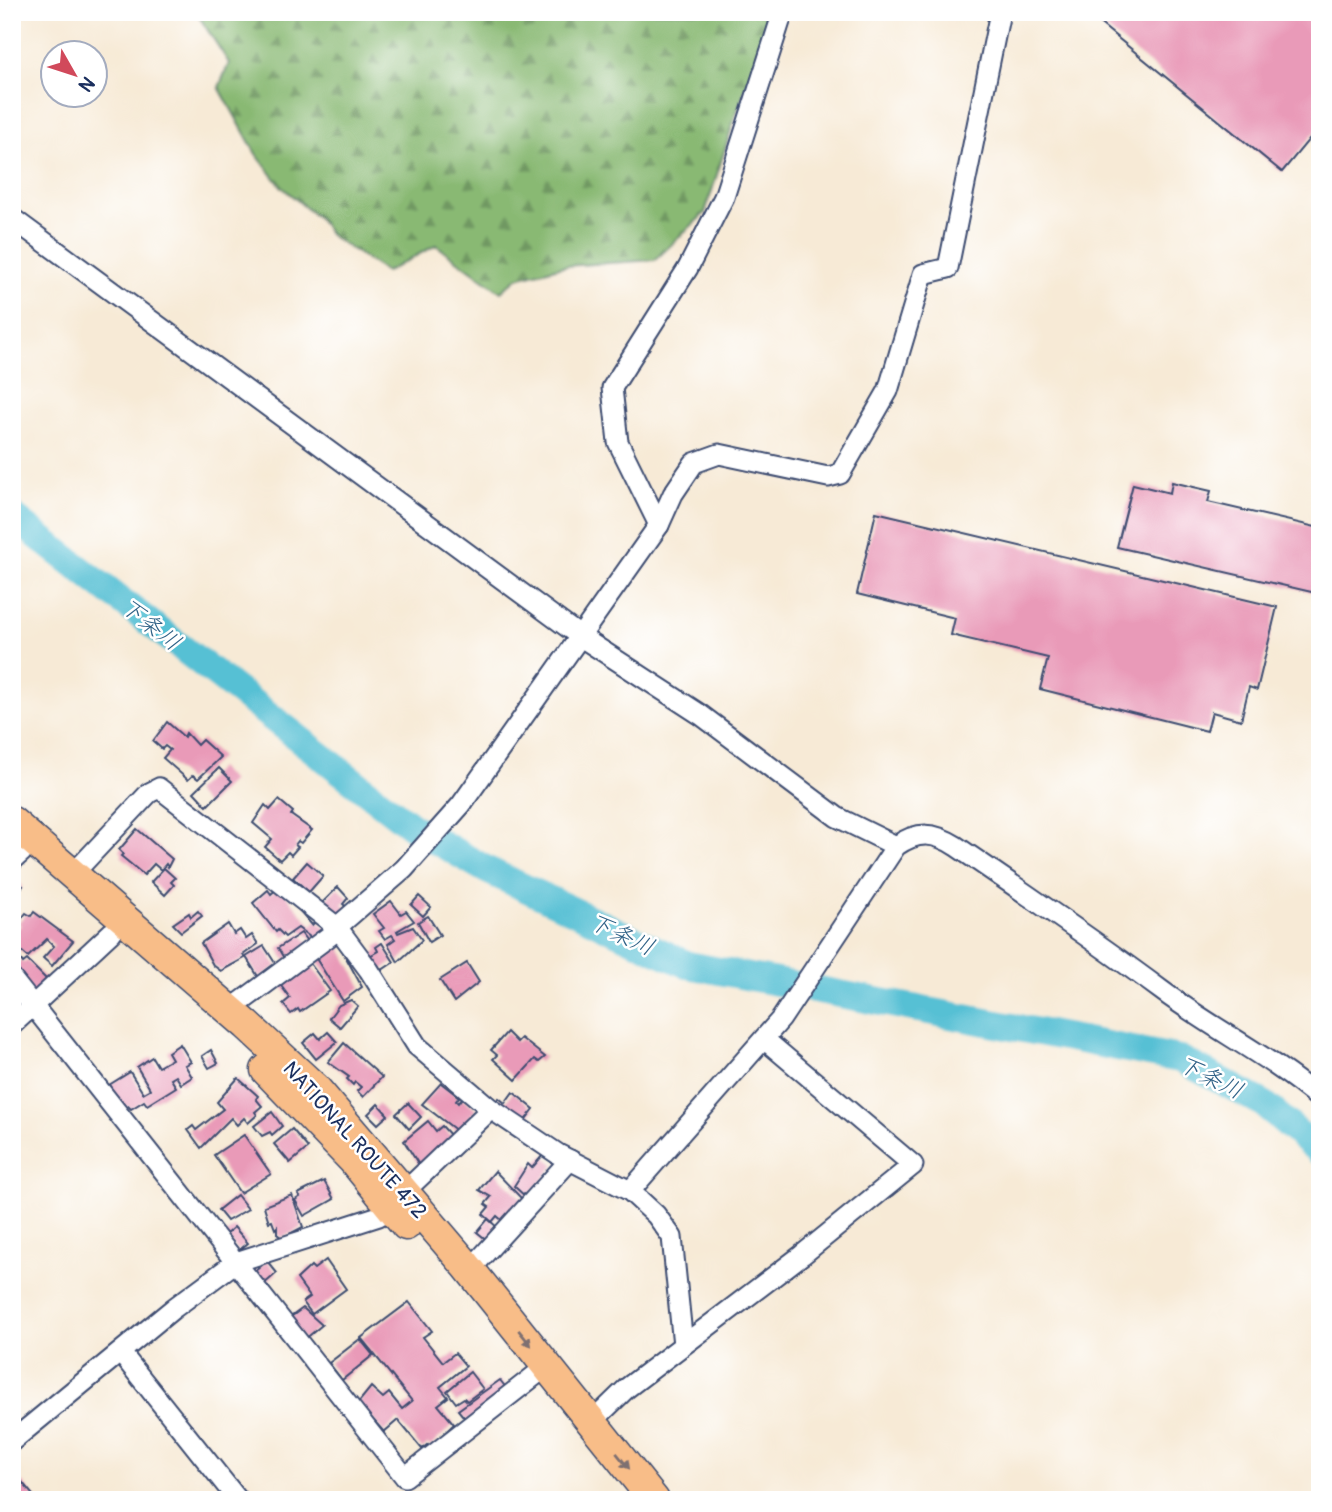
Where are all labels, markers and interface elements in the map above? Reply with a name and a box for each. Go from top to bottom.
north arrow [38,38,108,108]
text: N [73,72,100,97]
water label: 下条川 [115,592,187,657]
water label: 下条川 [584,907,659,962]
water label: 下条川 [1173,1049,1248,1106]
street label: NATIONAL ROUTE 472 [277,1056,433,1225]
one-way arrow [517,1330,532,1347]
one-way arrow [615,1452,630,1469]

